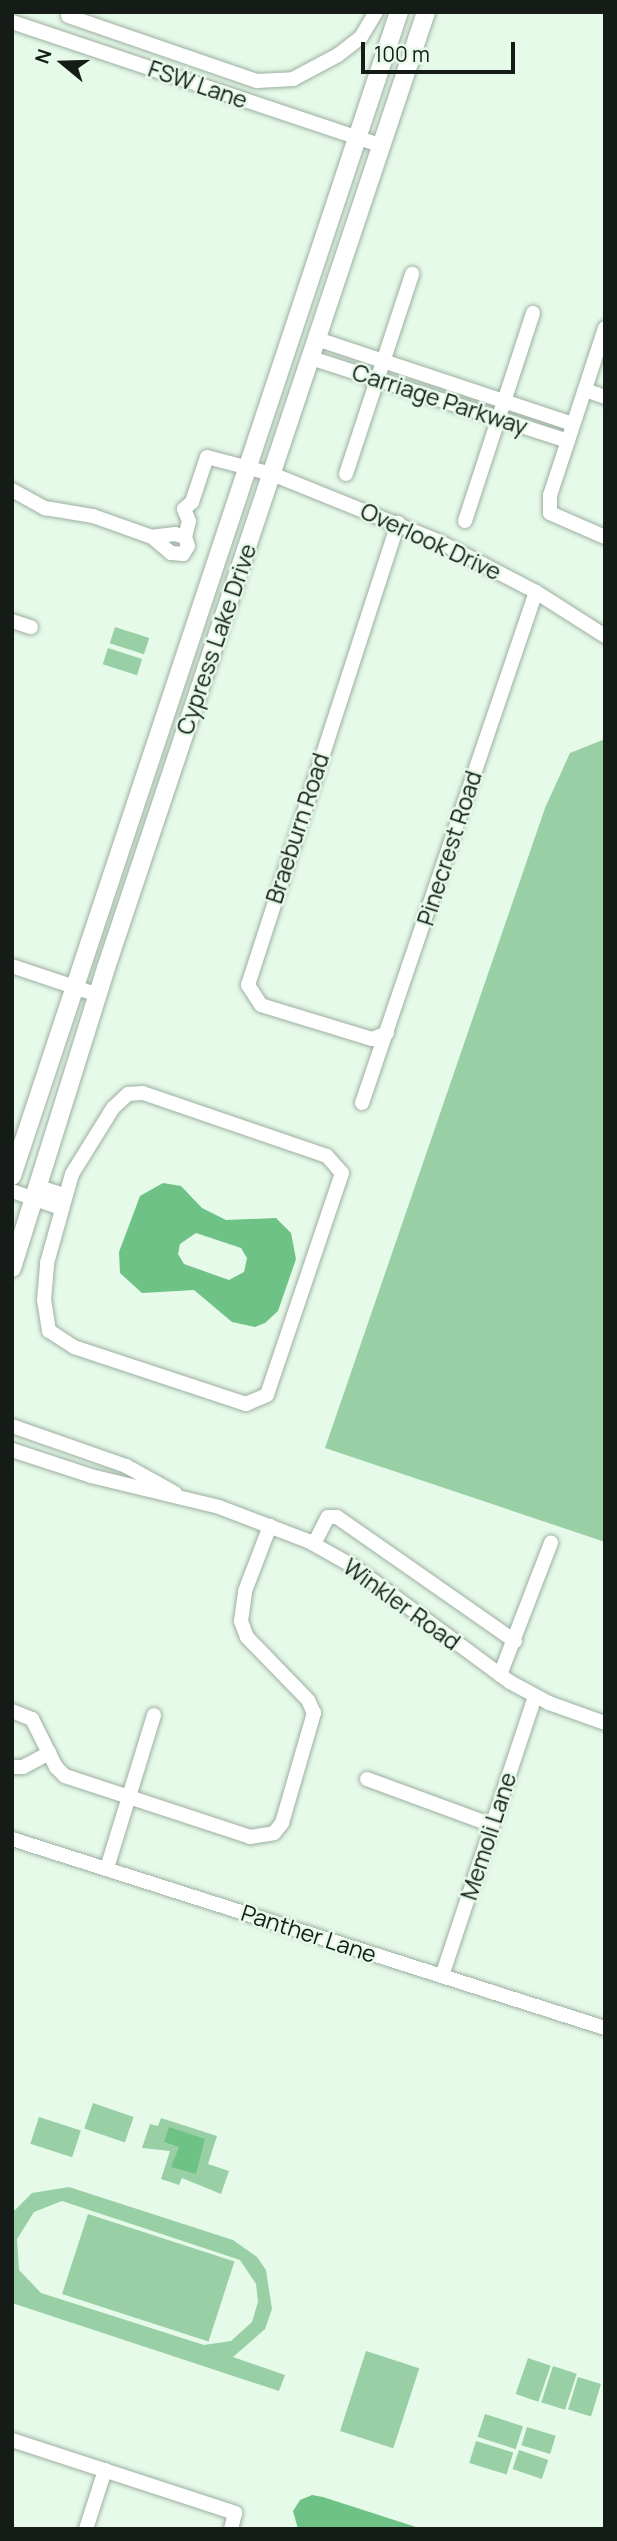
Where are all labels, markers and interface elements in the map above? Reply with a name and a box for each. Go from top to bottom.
north arrow [28,28,98,98]
scale bar [365,28,519,72]
text: 100 m [374,40,430,68]
text: N [29,45,58,67]
street label: FSW Lane [145,54,251,114]
street label: Carriage Parkway [349,358,531,440]
street label: Overlook Drive [356,496,506,586]
street label: Cypress Lake Drive [170,540,262,738]
street label: Braeburn Road [260,749,334,907]
street label: Pinecrest Road [411,767,487,929]
street label: Winkler Road [338,1552,466,1656]
street label: Memoli Lane [454,1769,522,1903]
street label: Panther Lane [238,1898,380,1968]

